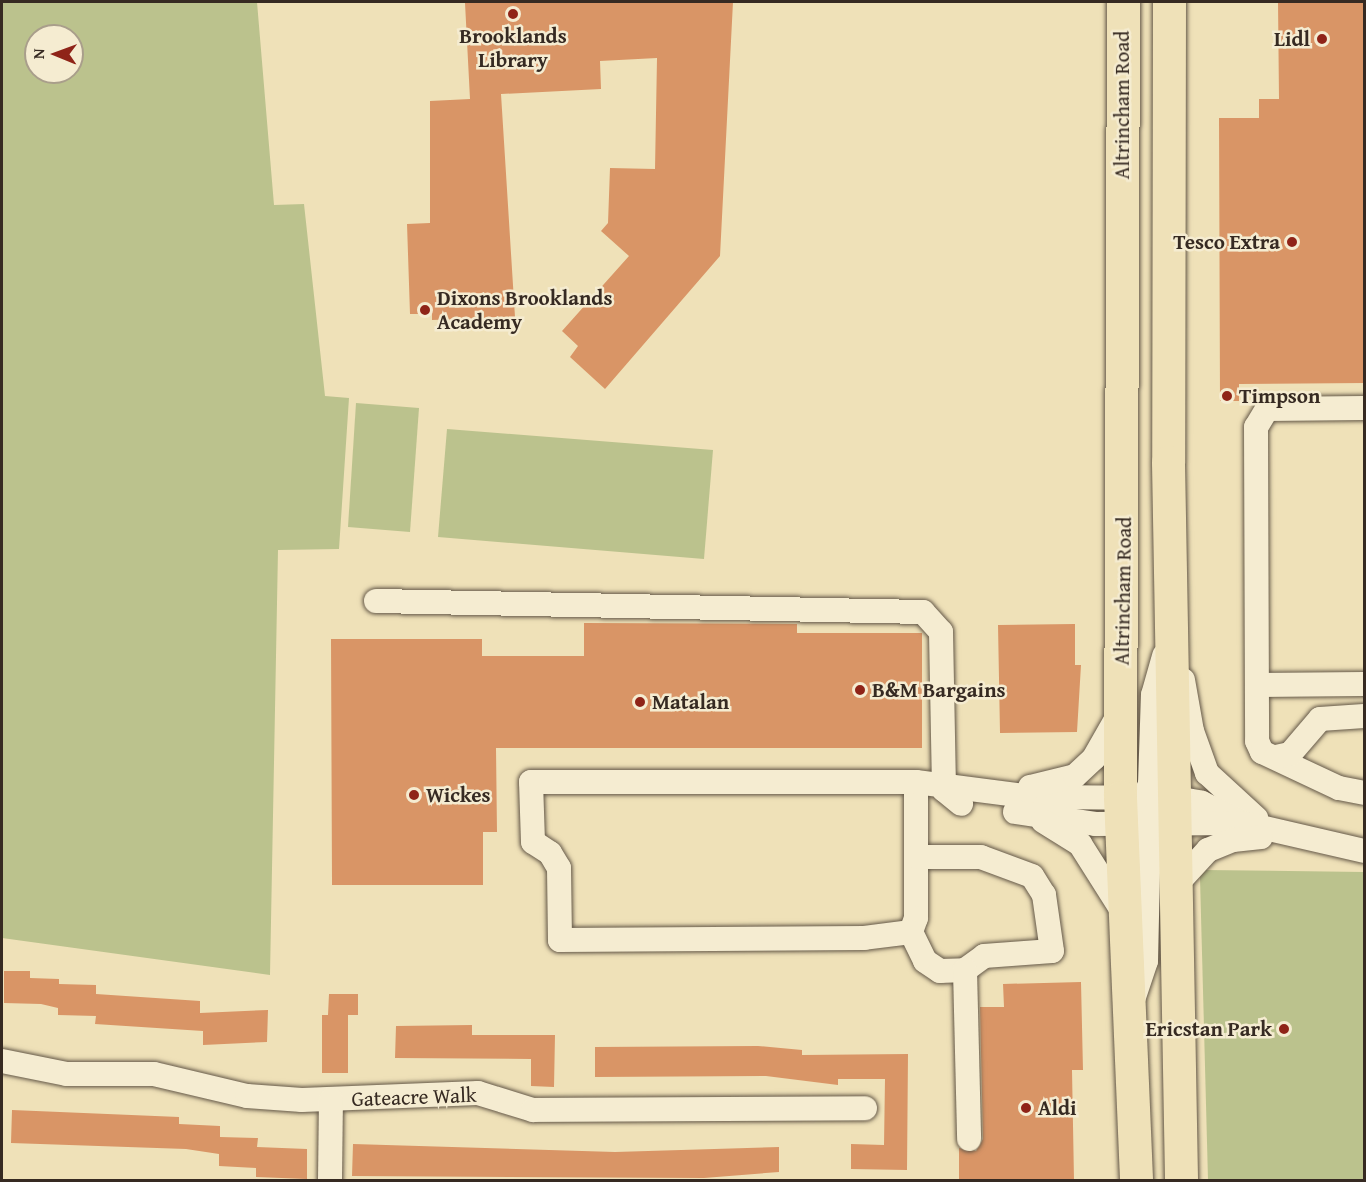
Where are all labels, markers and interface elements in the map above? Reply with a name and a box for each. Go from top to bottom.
marker: Brooklands Library [506,7,520,21]
place label: Brooklands Library [459,23,567,73]
north arrow [24,24,84,84]
place label: Lidl [1274,26,1310,52]
street label: Altrincham Road [1109,31,1135,179]
marker: Lidl [1315,32,1329,46]
text: N [26,48,50,59]
place label: Tesco Extra [1173,229,1280,255]
marker: Tesco Extra [1285,235,1299,249]
place label: Dixons Brooklands Academy [437,285,612,335]
marker: Dixons Brooklands Academy [418,303,432,317]
place label: Timpson [1239,383,1320,409]
marker: Timpson [1220,389,1234,403]
street label: Altrincham Road [1109,516,1137,666]
place label: B&M Bargains [872,677,1006,703]
marker: B&M Bargains [853,683,867,697]
place label: Matalan [652,689,729,715]
marker: Matalan [633,695,647,709]
place label: Wickes [426,782,491,808]
marker: Wickes [407,788,421,802]
place label: Ericstan Park [1146,1016,1272,1042]
marker: Ericstan Park [1277,1022,1291,1036]
street label: Gateacre Walk [351,1082,477,1112]
place label: Aldi [1038,1095,1076,1121]
marker: Aldi [1019,1101,1033,1115]

